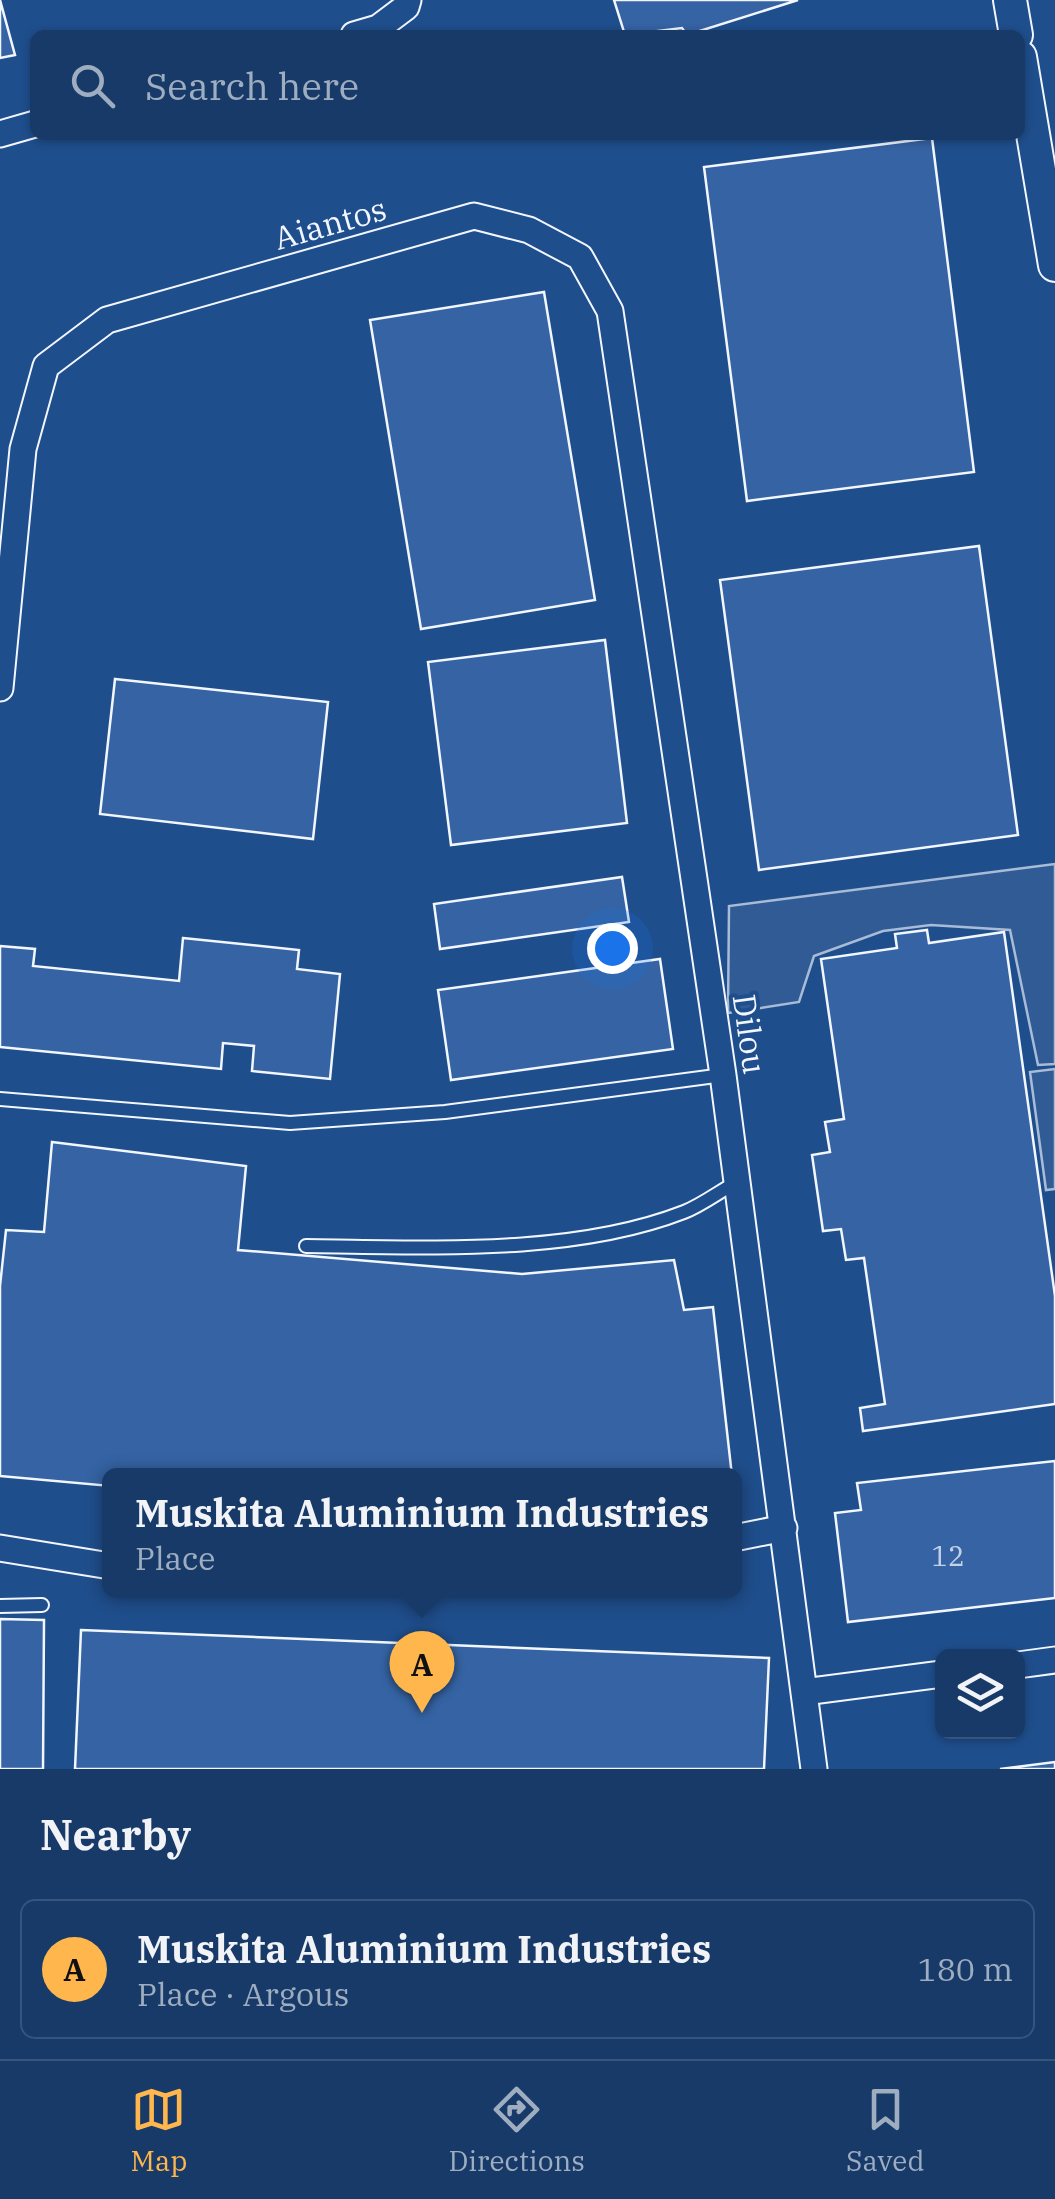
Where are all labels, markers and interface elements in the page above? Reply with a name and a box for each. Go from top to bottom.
search box [30,30,1025,140]
icon: search [65,58,120,113]
text: Search here [145,61,359,110]
street label: Aiantos [269,187,391,259]
your location [587,923,638,974]
street label: Dilou [724,991,776,1077]
popup [102,1468,742,1598]
text: Muskita Aluminium Industries [135,1488,709,1537]
text: Place [135,1537,215,1579]
house number: 12 [931,1537,965,1574]
pin: A [390,1630,454,1713]
map controls [935,1649,1025,1739]
button: layers [935,1649,1025,1739]
text: Nearby [40,1807,191,1862]
text: Muskita Aluminium Industries [137,1924,711,1973]
text: A [63,1948,86,1990]
text: 180 m [917,1948,1013,1990]
text: Place · Argous [137,1973,349,2015]
tab: Map [131,2082,187,2179]
tab: Directions [448,2082,585,2179]
tab: Saved [846,2082,924,2179]

